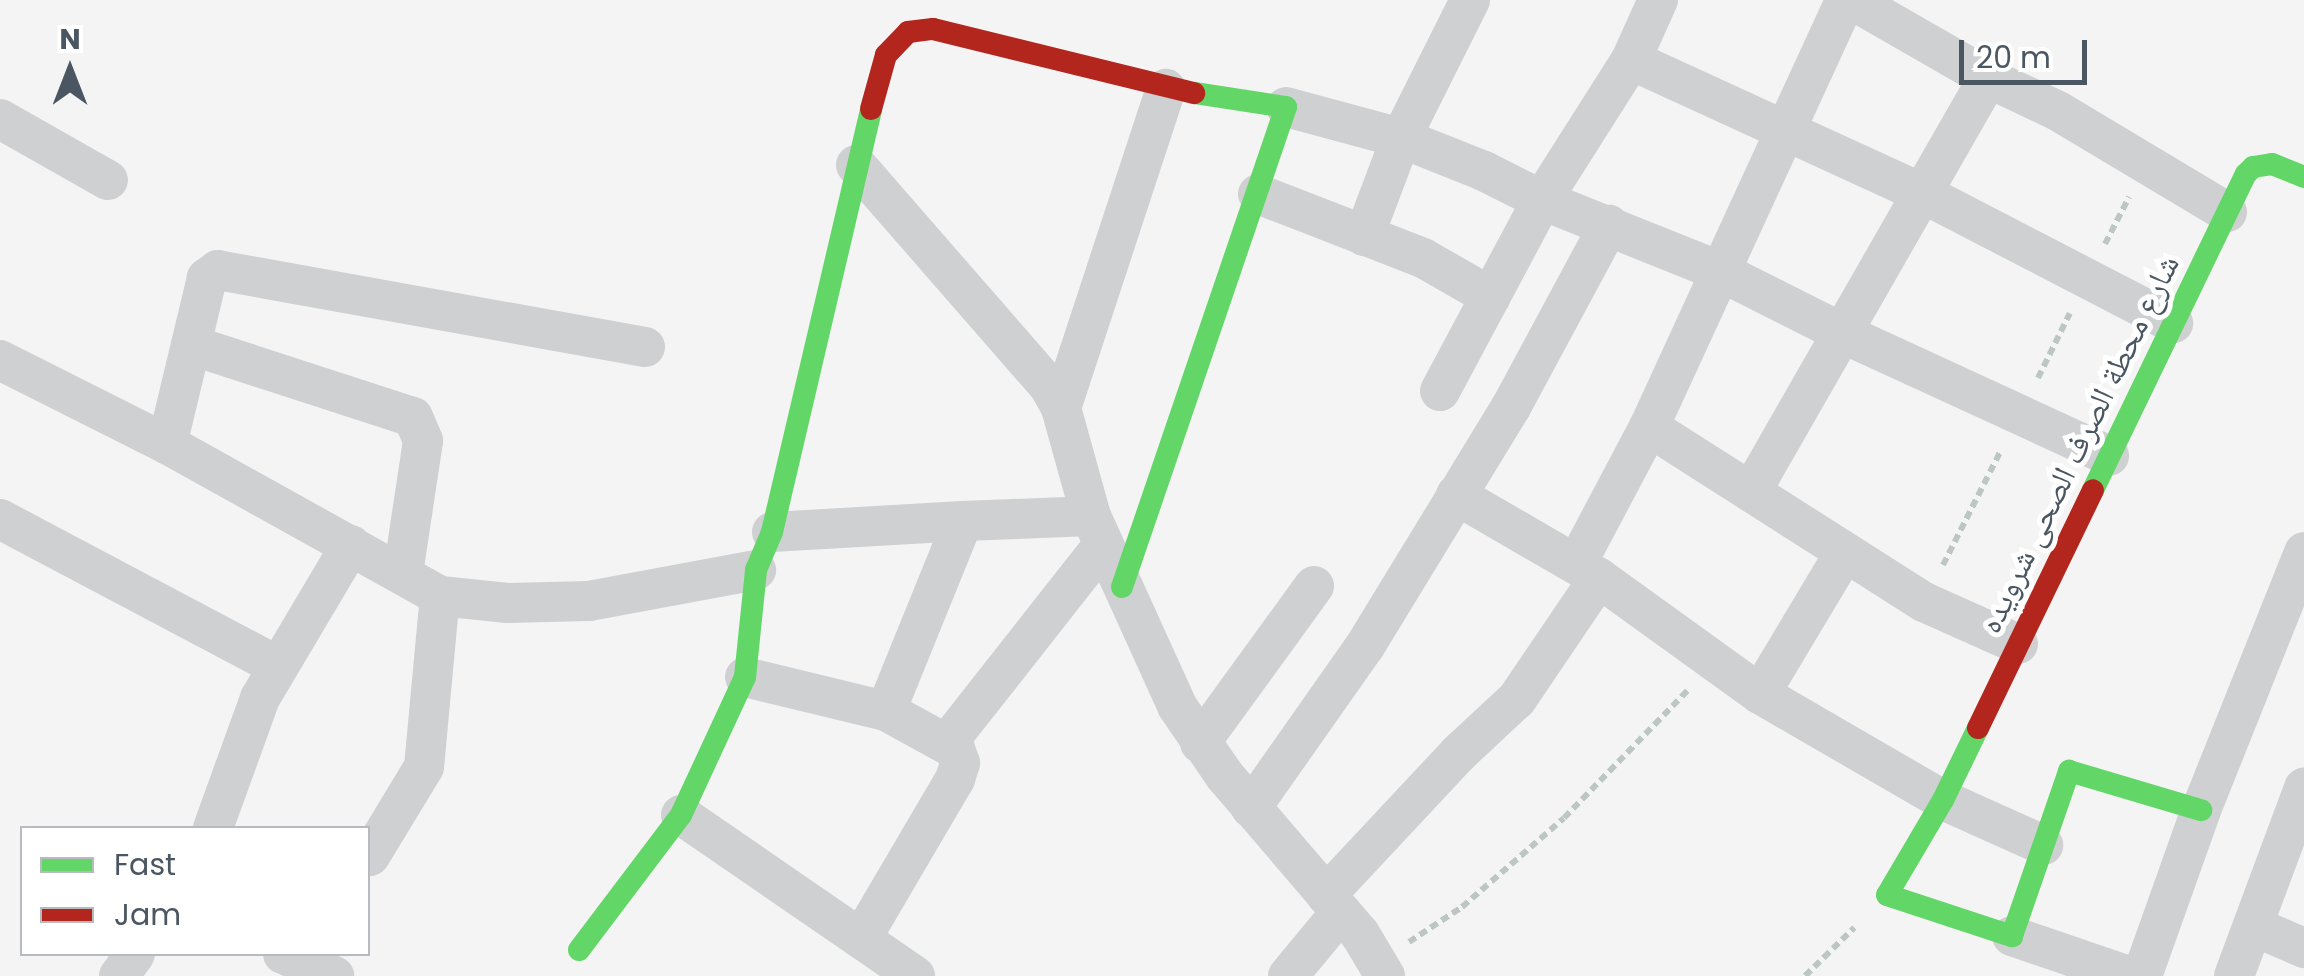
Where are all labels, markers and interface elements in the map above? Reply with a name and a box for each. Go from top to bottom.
north arrow [20,20,120,120]
text: N [59,20,81,59]
scale bar [1964,20,2092,82]
text: 20 m [1976,36,2051,79]
street label: شارع محطة الصرف الصحى شرويده [1971,249,2187,639]
legend [20,826,370,956]
text: Fast [114,843,176,886]
text: Jam [114,893,181,936]

